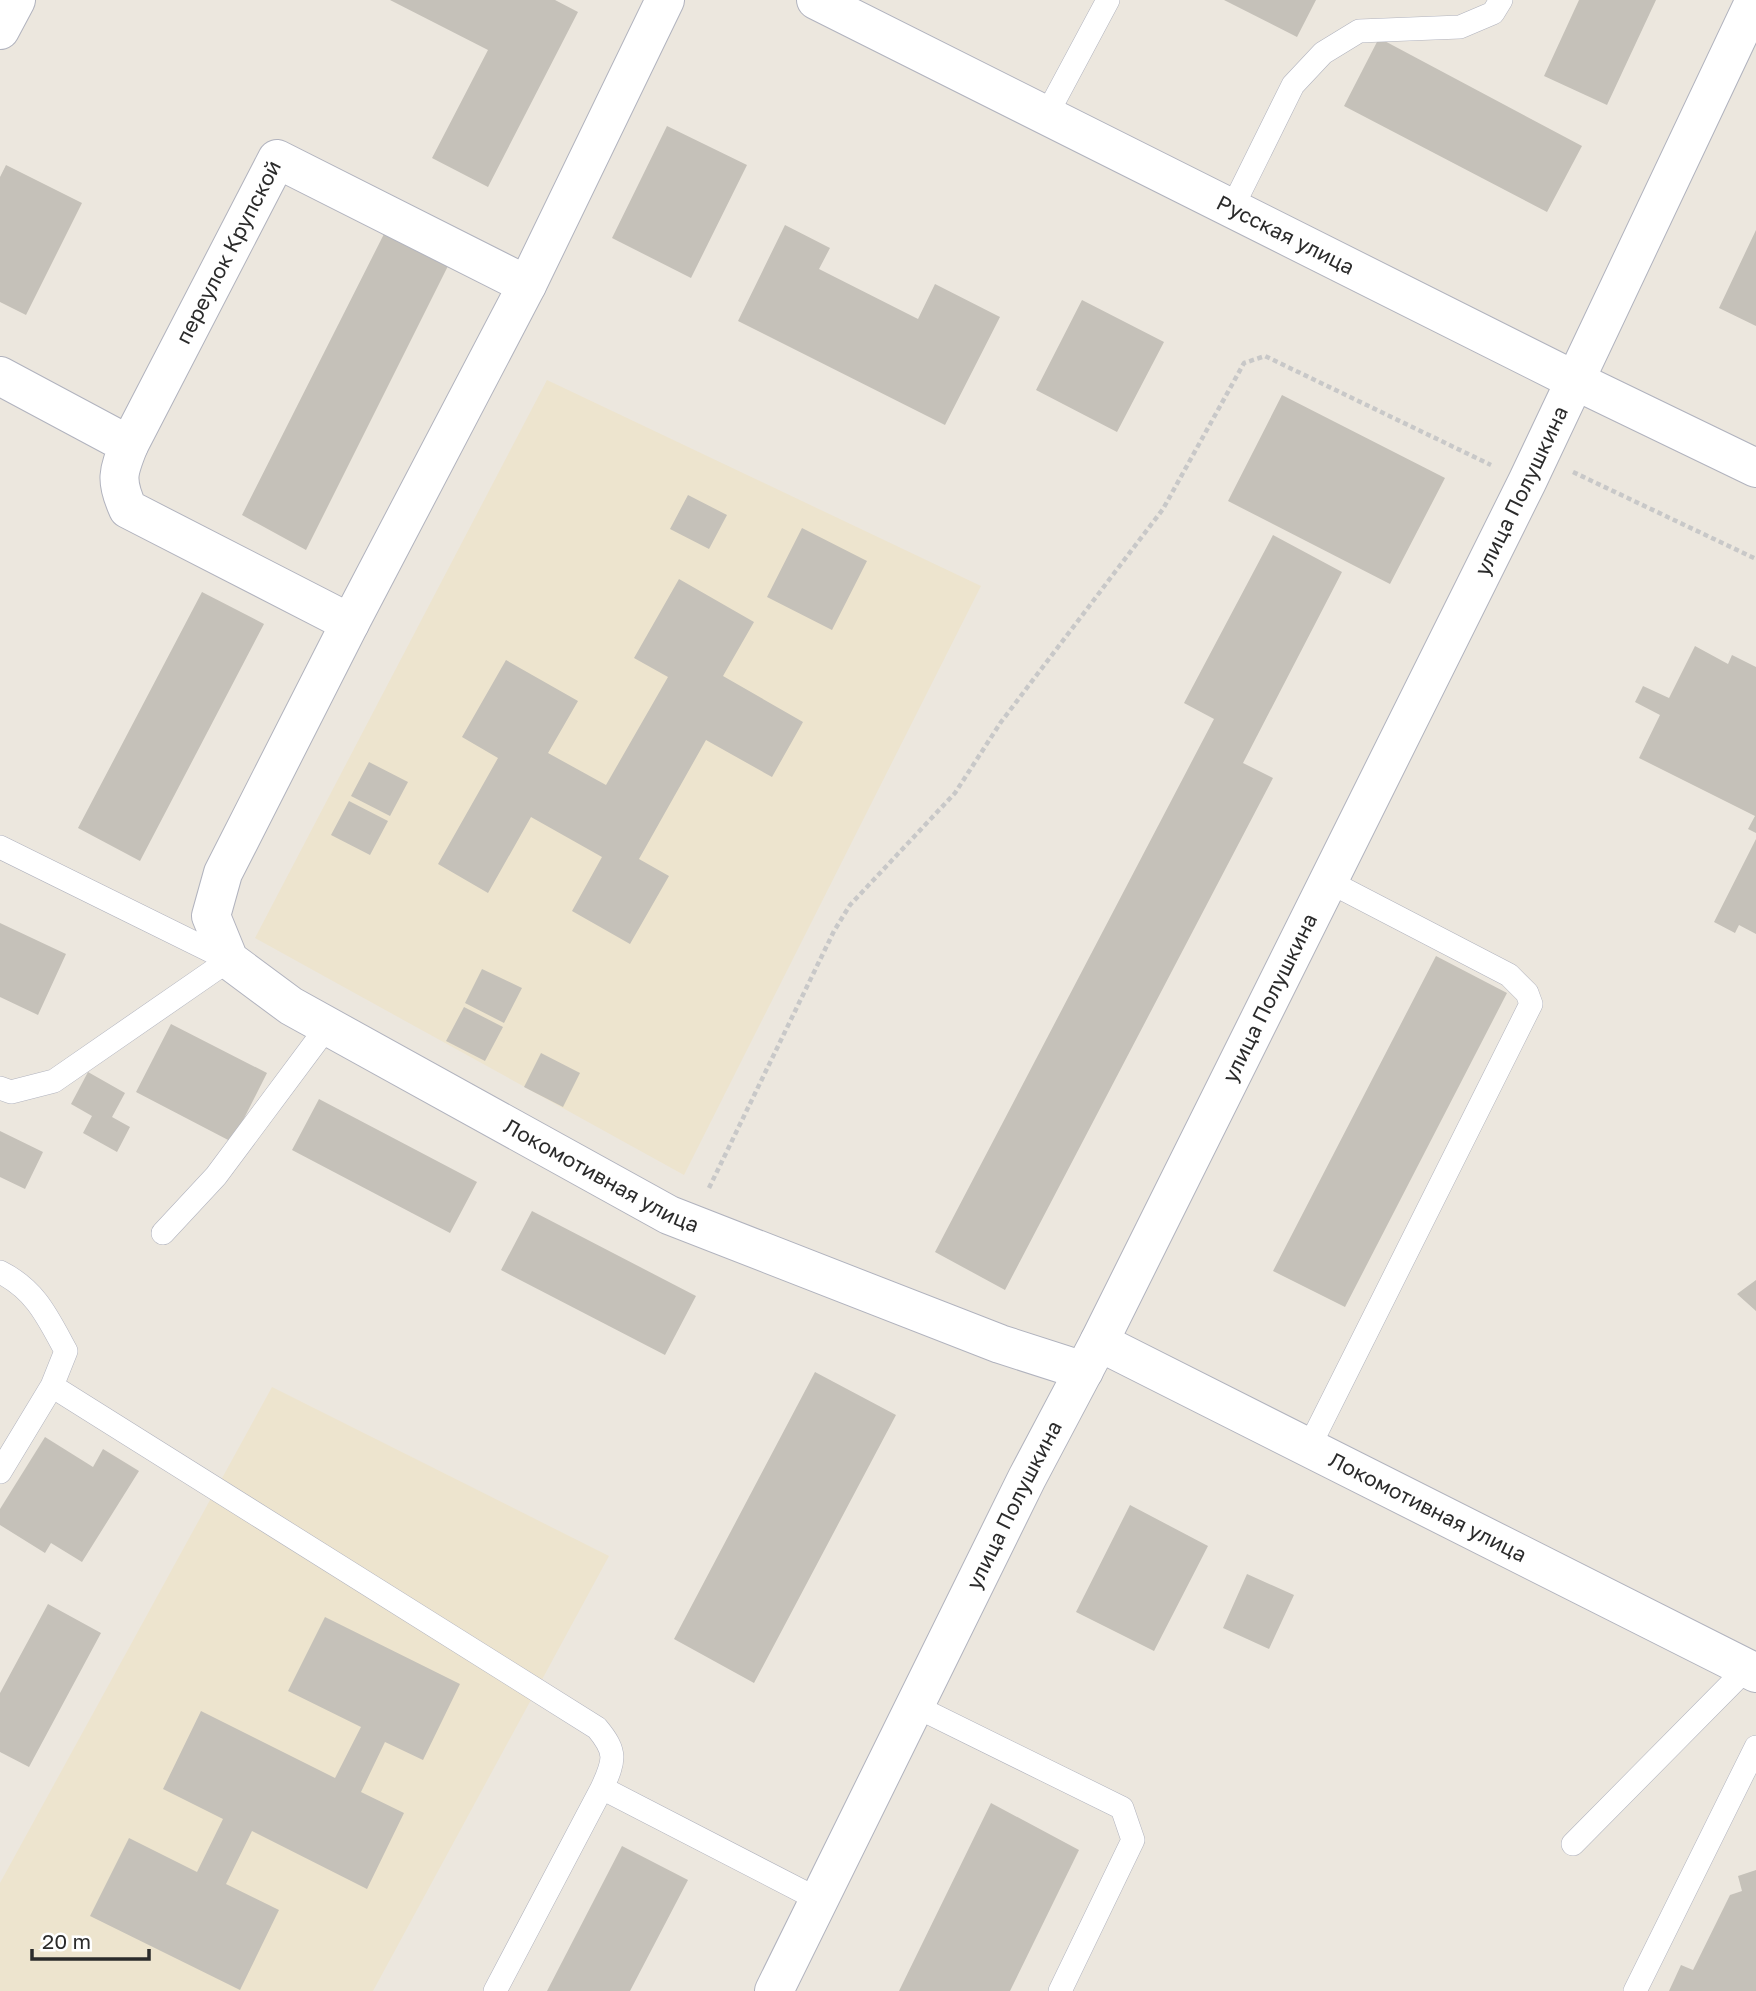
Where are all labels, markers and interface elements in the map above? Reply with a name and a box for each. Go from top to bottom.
street label: переулок Крупской [170,156,286,348]
street label: Русская улица [1212,189,1359,280]
street label: улица Полушкина [1468,402,1573,580]
street label: улица Полушкина [1216,909,1322,1087]
street label: Локомотивная улица [500,1112,703,1237]
street label: улица Полушкина [960,1416,1067,1593]
street label: Локомотивная улица [1325,1446,1531,1567]
scale bar [32,1918,149,1962]
text: 20 m [42,1928,91,1954]

